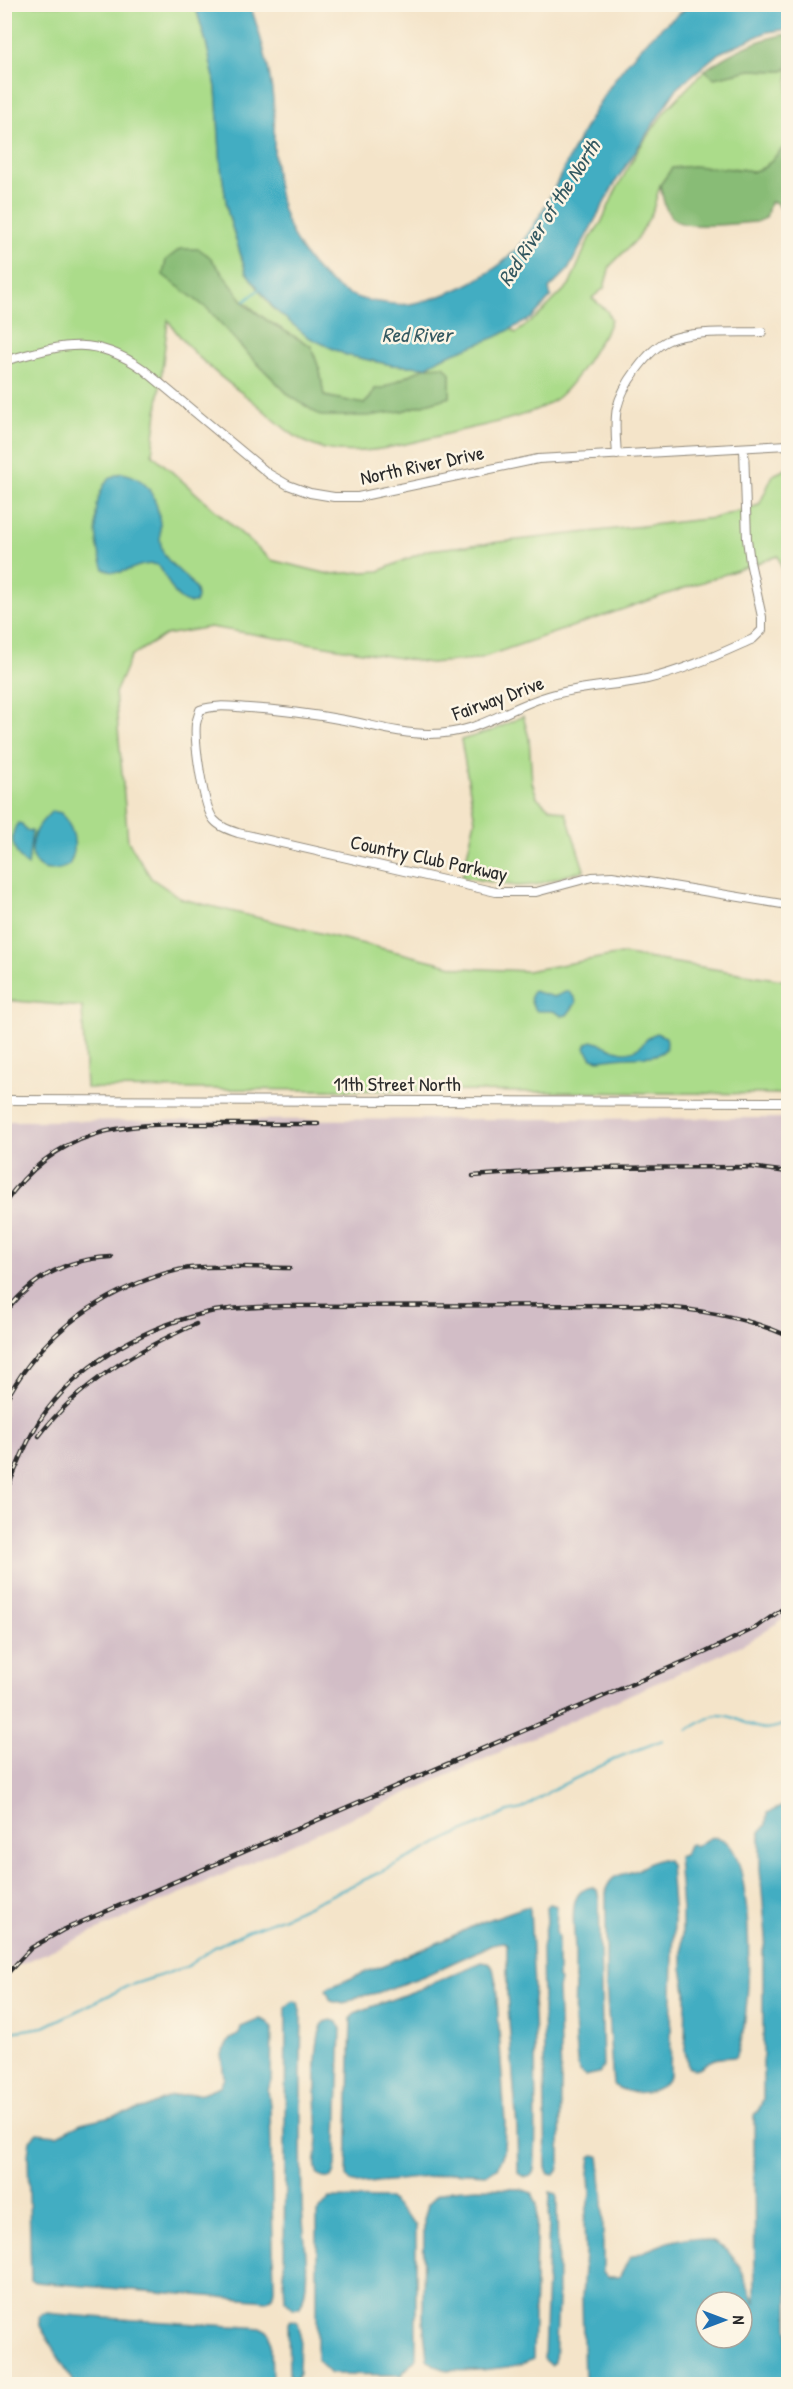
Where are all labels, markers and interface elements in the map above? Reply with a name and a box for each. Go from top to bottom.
water label: Red River of the North [490,133,607,291]
water label: Red River [382,320,455,349]
street label: North River Drive [358,438,486,491]
street label: Fairway Drive [447,669,547,727]
street label: Country Club Parkway [348,828,510,887]
street label: 11th Street North [333,1070,461,1097]
north arrow [694,2290,754,2350]
text: N [728,2316,750,2325]

